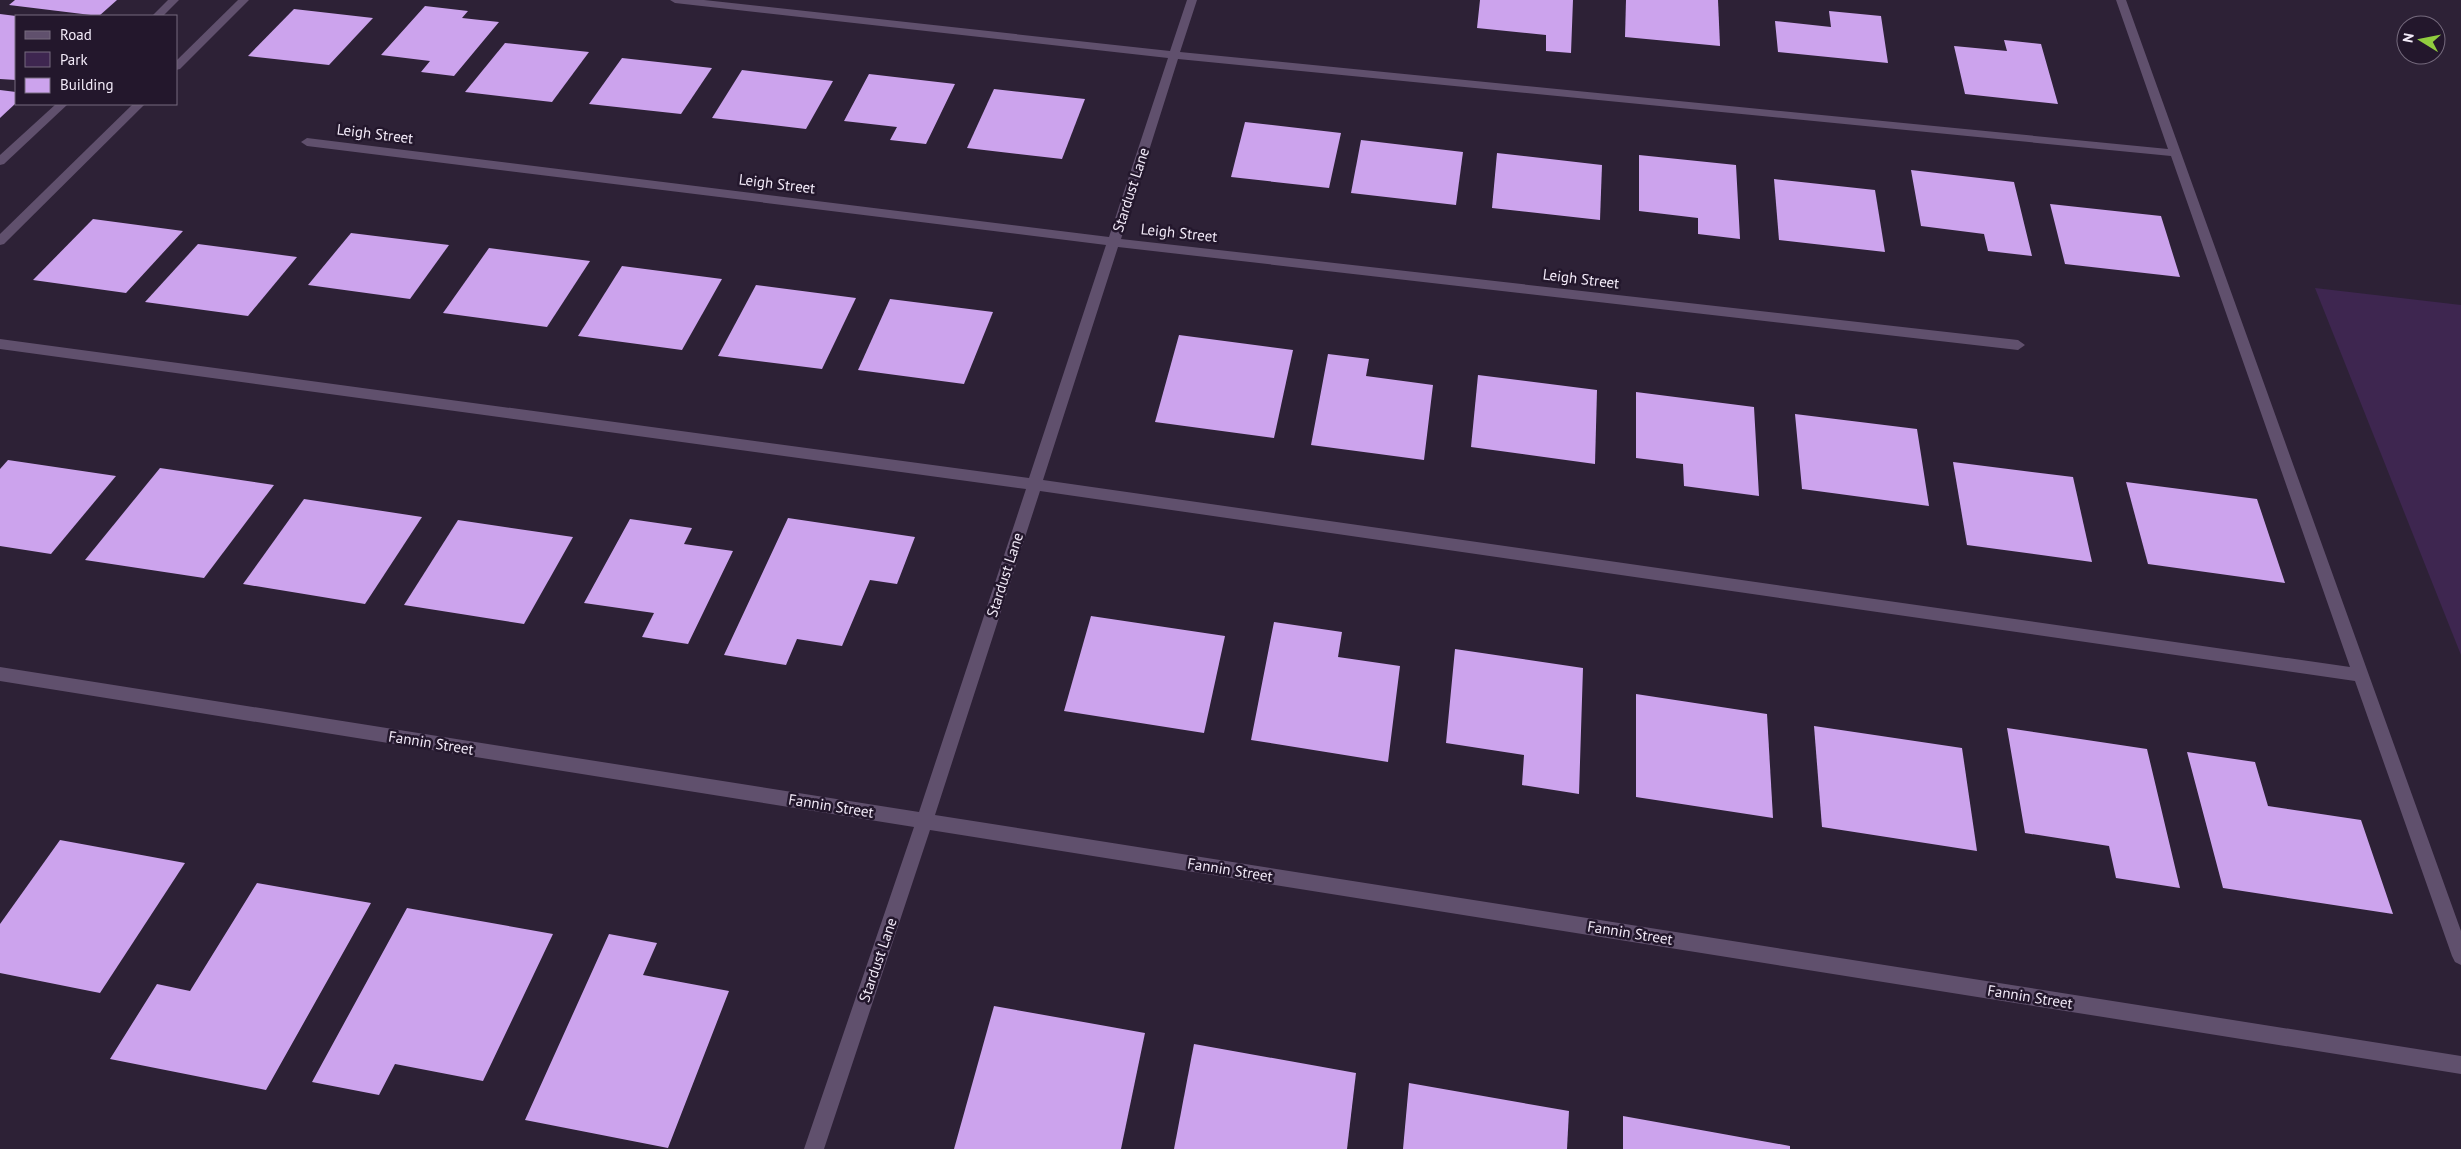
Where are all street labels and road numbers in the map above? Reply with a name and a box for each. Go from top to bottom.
street label: Leigh Street [336,119,414,148]
street label: Stardust Lane [1108,145,1153,235]
street label: Leigh Street [738,169,816,198]
street label: Leigh Street [1140,219,1218,246]
street label: Leigh Street [1542,264,1620,293]
street label: Stardust Lane [982,530,1027,620]
street label: Fannin Street [387,726,475,759]
street label: Fannin Street [787,789,875,822]
street label: Fannin Street [1186,853,1274,886]
street label: Stardust Lane [854,915,901,1004]
street label: Fannin Street [1586,916,1674,949]
street label: Fannin Street [1986,980,2074,1013]

